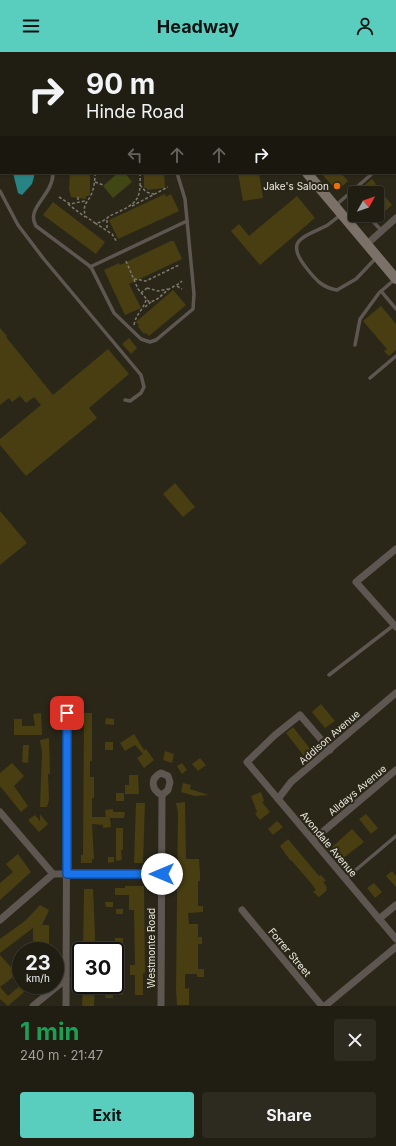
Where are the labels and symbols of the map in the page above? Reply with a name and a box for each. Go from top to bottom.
place label: Jake's Saloon [263,180,329,192]
marker: Jake's Saloon [332,181,342,191]
north arrow [348,186,384,222]
pin [50,696,84,730]
street label: Addison Avenue [296,707,362,767]
street label: Alldays Avenue [325,762,389,818]
street label: Avondale Avenue [298,809,360,879]
position arrow [141,853,183,895]
street label: Westmonte Road [145,908,157,988]
street label: Forrer Street [266,925,314,979]
speed limit sign: 30 [72,942,124,994]

